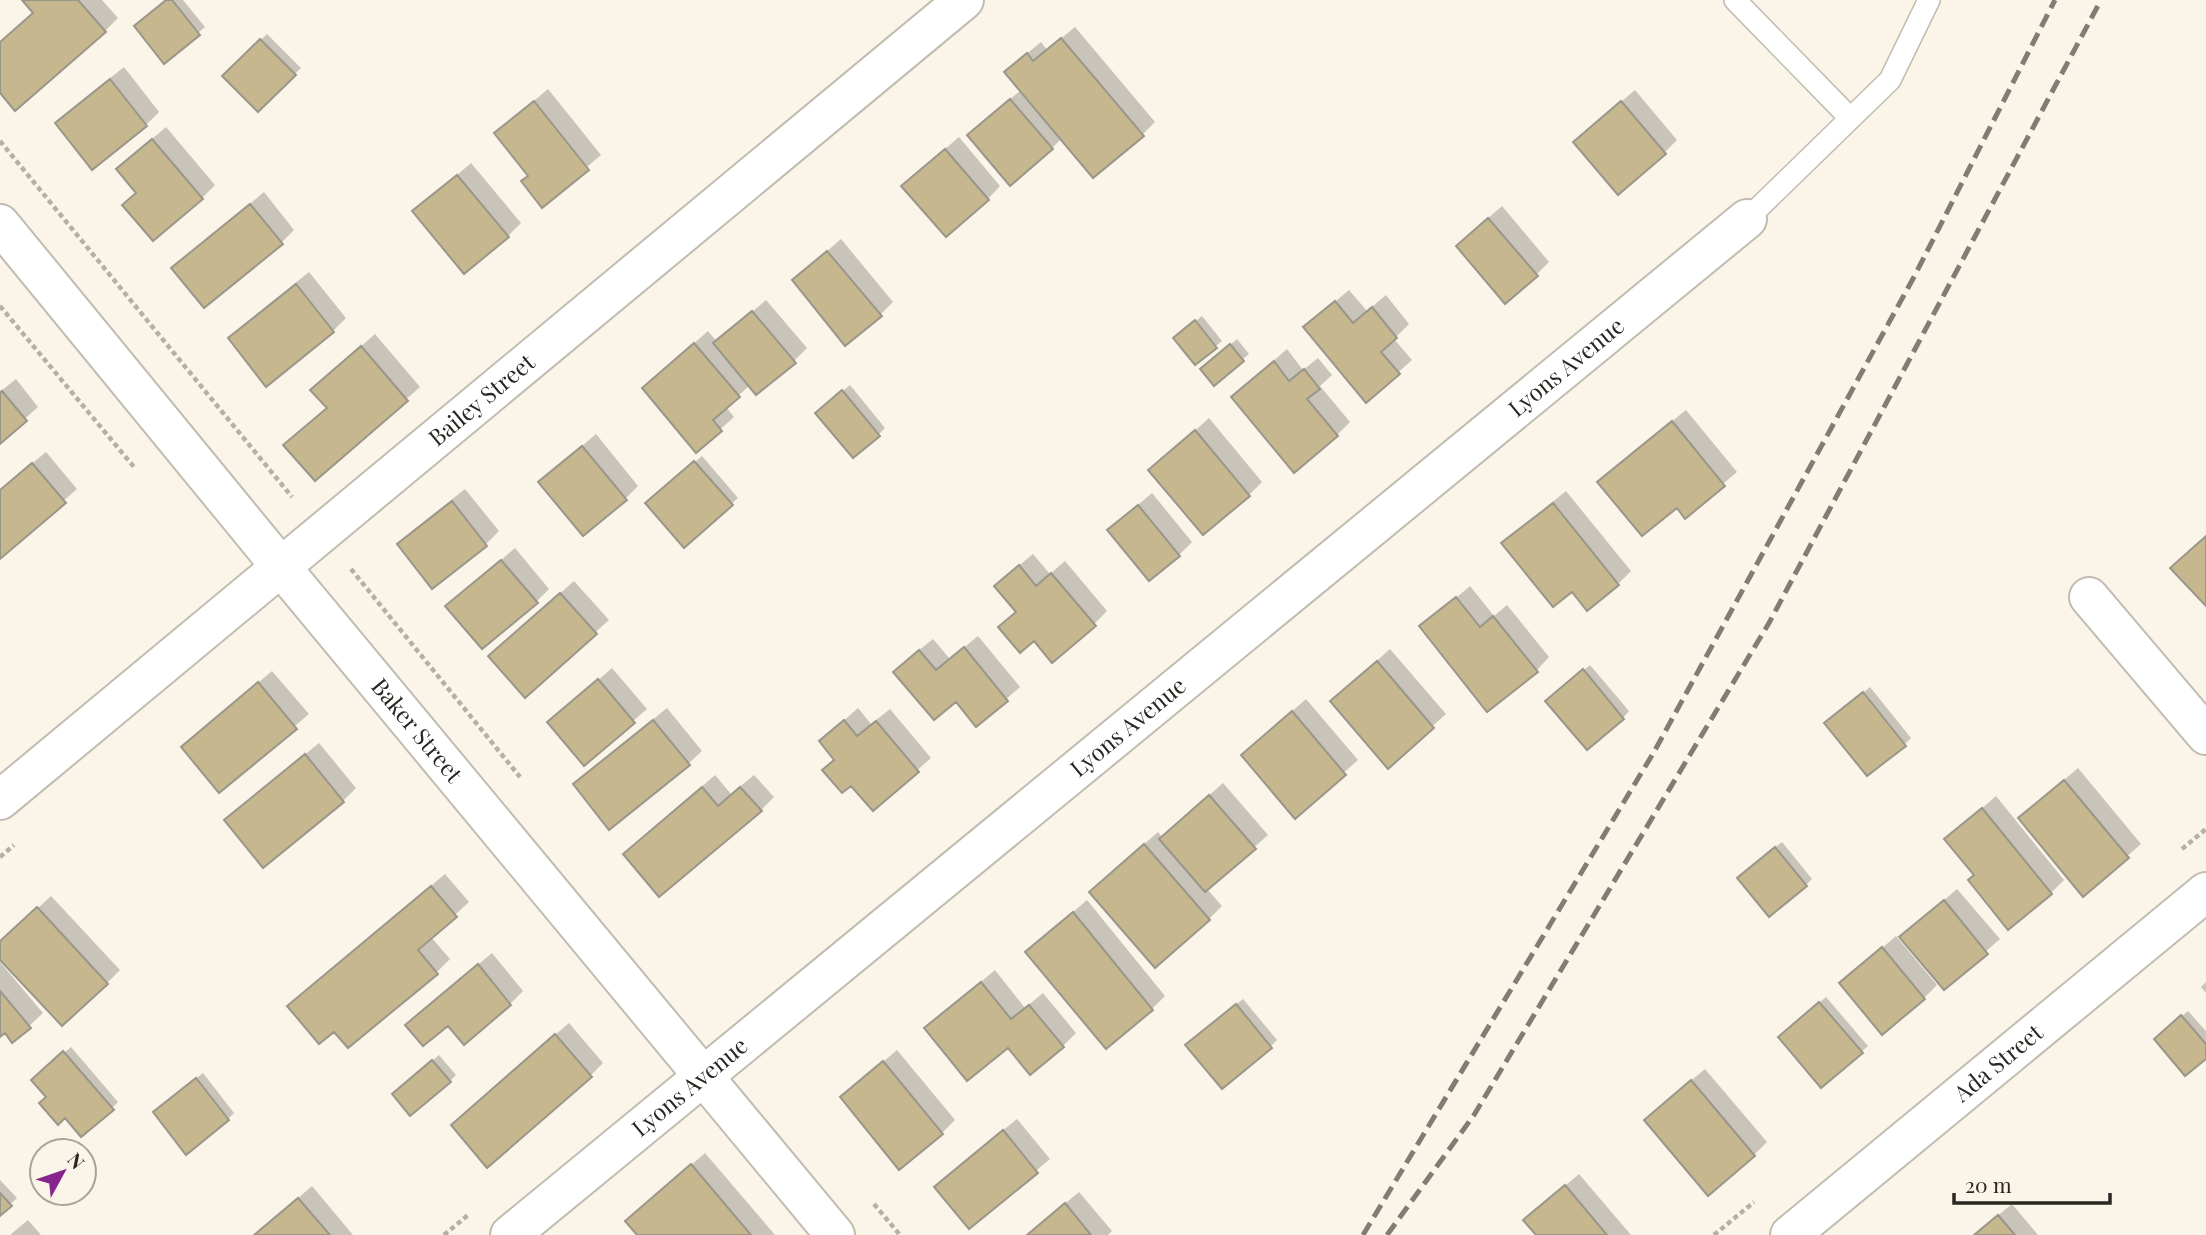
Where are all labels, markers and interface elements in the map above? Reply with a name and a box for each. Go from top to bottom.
street label: Lyons Avenue [1501,309,1630,423]
street label: Bailey Street [421,345,541,452]
street label: Lyons Avenue [1063,669,1192,783]
street label: Baker Street [365,671,471,789]
street label: Ada Street [1946,1016,2049,1109]
street label: Lyons Avenue [625,1029,753,1143]
north arrow [28,1137,98,1207]
text: N [62,1147,91,1174]
scale bar [1954,1162,2110,1206]
text: 20 m [1965,1170,2012,1198]

